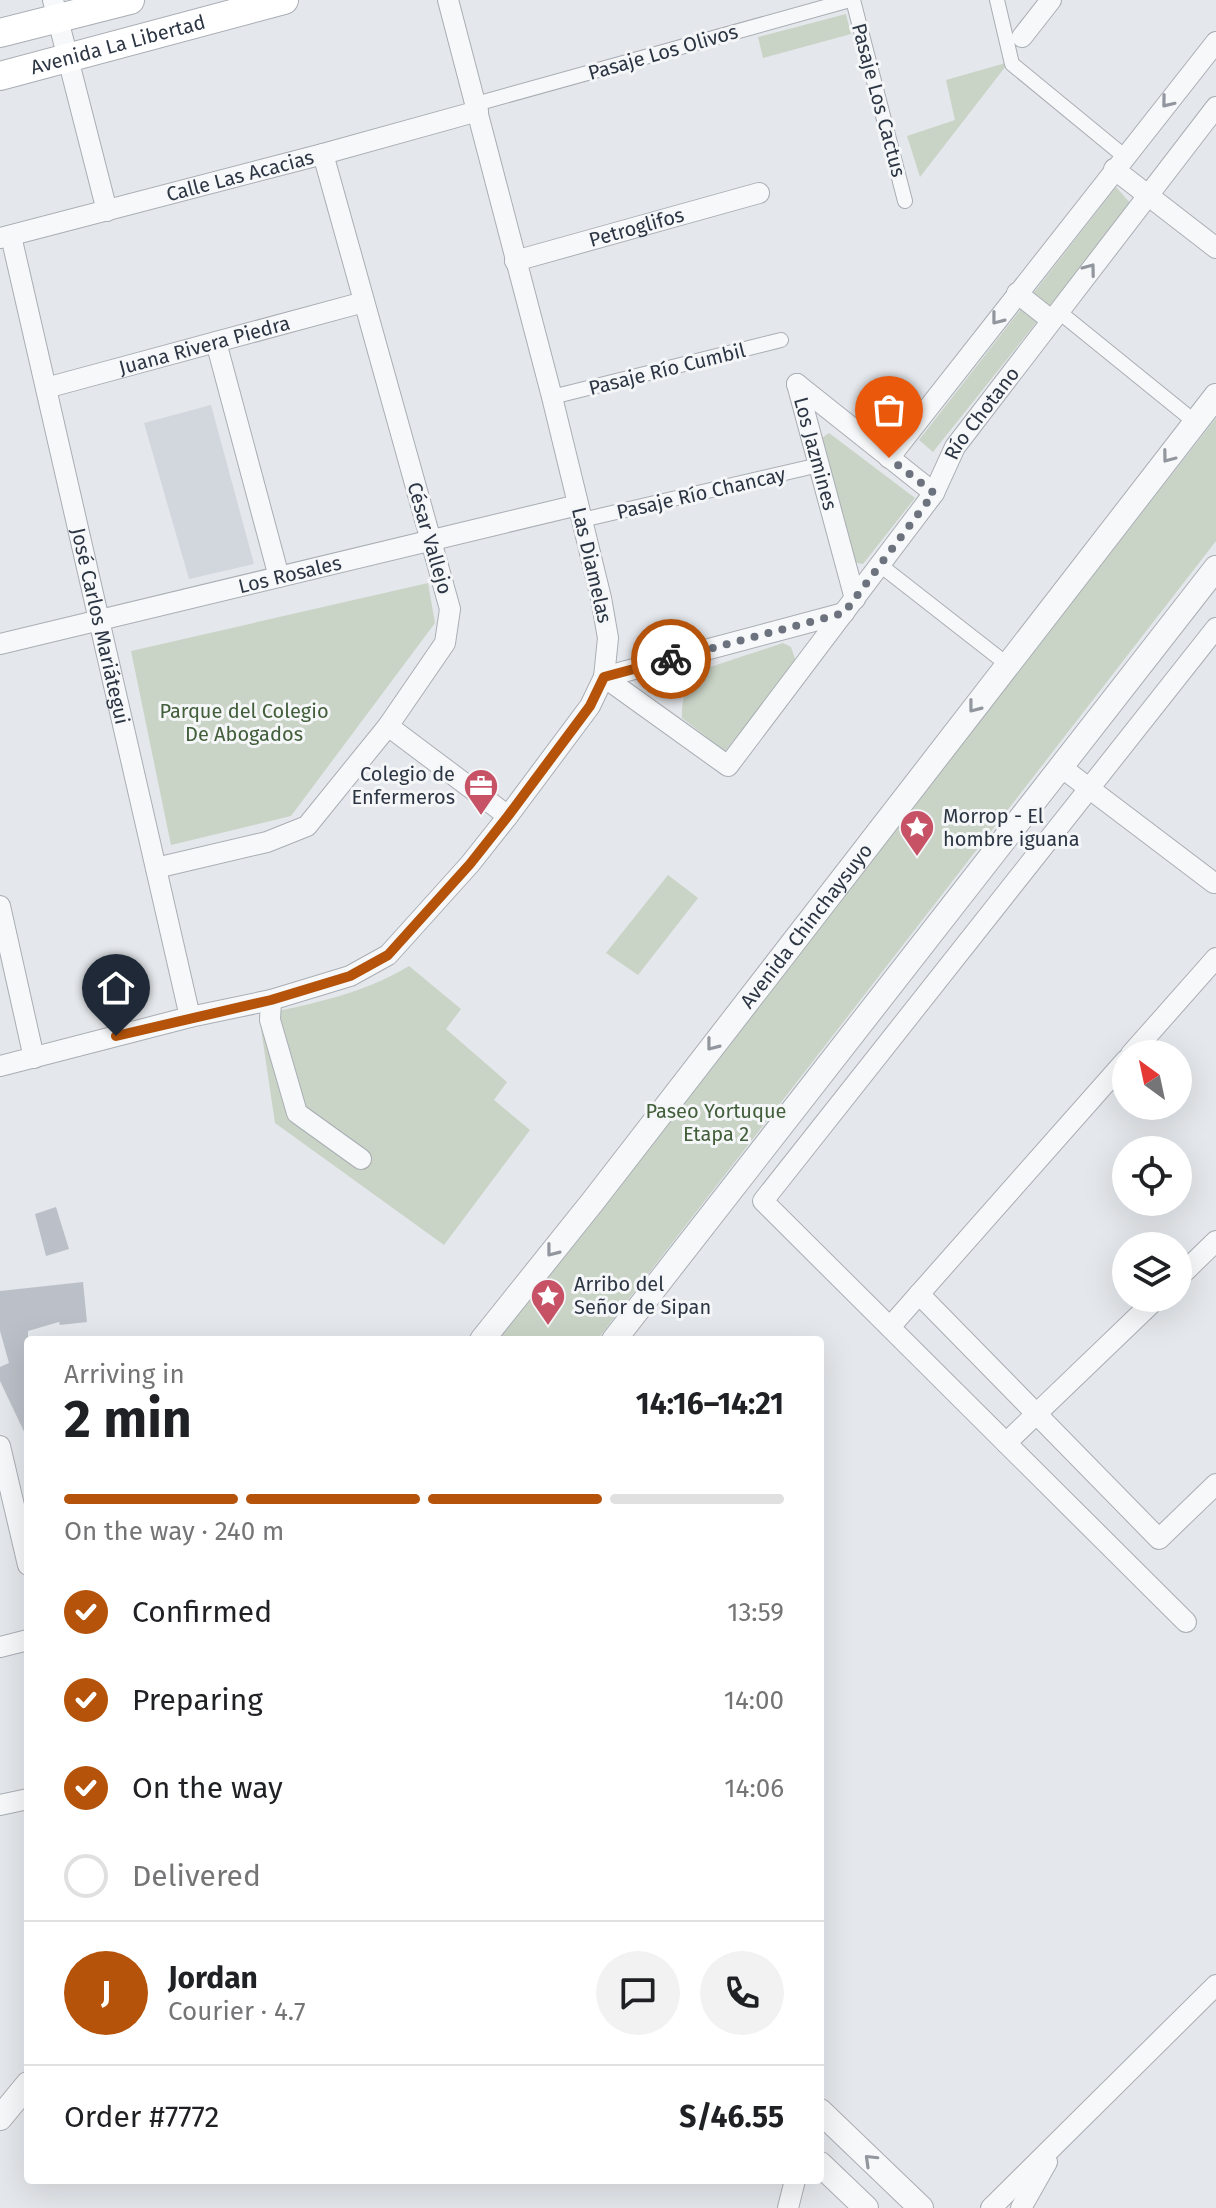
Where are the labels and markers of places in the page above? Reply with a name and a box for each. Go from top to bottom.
pin [855,376,923,458]
place label: Colegio de Enfermeros [351,762,455,809]
office icon: Colegio de Enfermeros [462,767,500,817]
place label: Morrop - El hombre iguana [943,804,1080,851]
place icon: Morrop - El hombre iguana [898,808,936,858]
pin [82,954,150,1036]
place label: Arribo del Señor de Sipan [574,1272,711,1319]
place icon: Arribo del Señor de Sipan [529,1277,567,1327]

